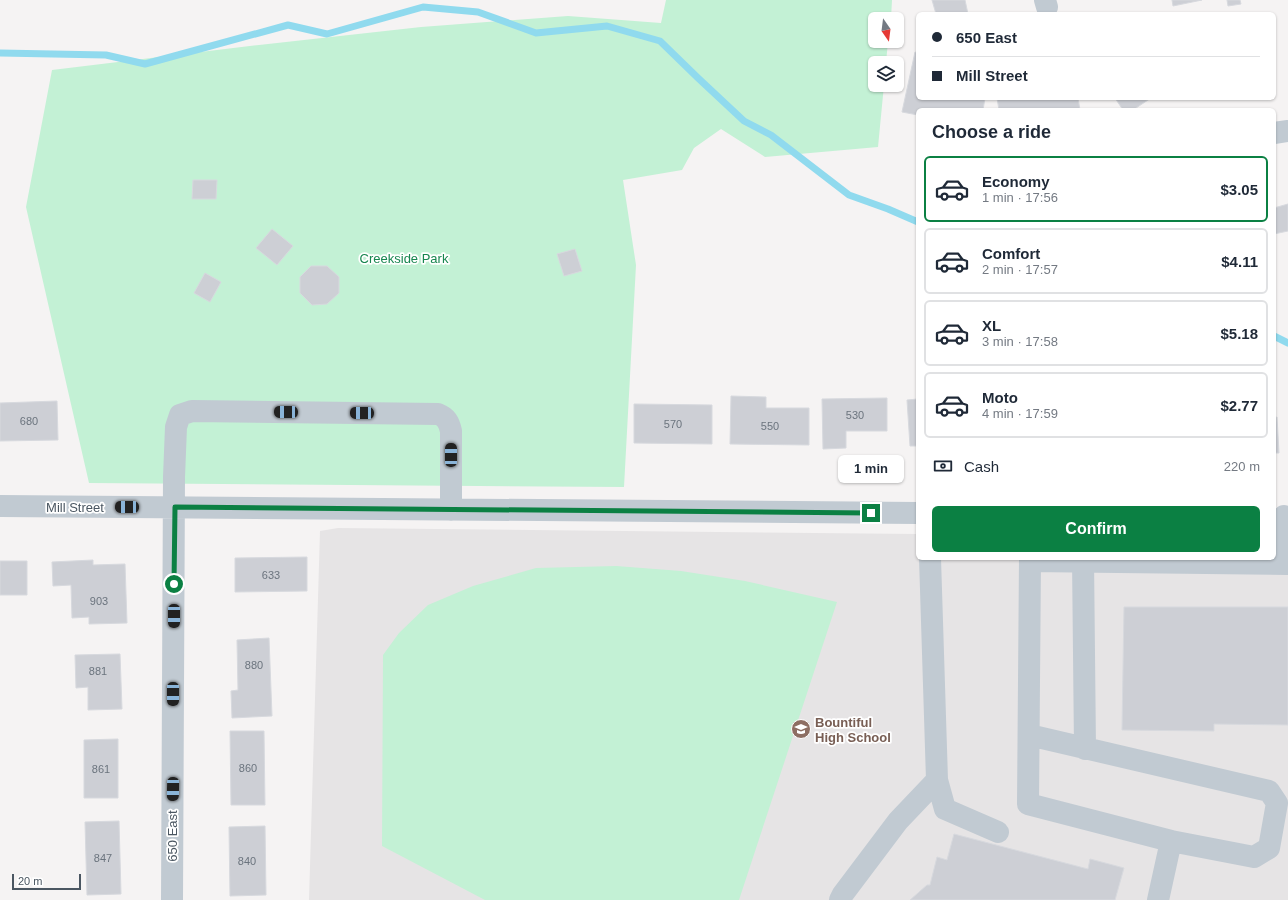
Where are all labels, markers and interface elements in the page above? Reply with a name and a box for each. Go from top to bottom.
north arrow [868,12,904,48]
map controls [868,12,904,92]
text: 650 East [956,29,1017,46]
button: layers [868,56,904,92]
text: Mill Street [956,67,1028,84]
text: Choose a ride [932,122,1051,142]
icon: car [934,171,970,207]
text: Economy [982,173,1050,190]
text: $3.05 [1220,181,1258,198]
text: 1 min · 17:56 [982,190,1058,205]
icon: car [934,243,970,279]
text: Comfort [982,245,1040,262]
park label: Creekside Park [360,251,449,266]
text: $4.11 [1221,253,1258,270]
text: 2 min · 17:57 [982,262,1058,277]
icon: car [934,315,970,351]
text: XL [982,317,1001,334]
text: $5.18 [1220,325,1258,342]
text: 3 min · 17:58 [982,334,1058,349]
icon: car [934,387,970,423]
text: Moto [982,389,1018,406]
text: $2.77 [1220,397,1258,414]
car [274,406,298,418]
text: 4 min · 17:59 [982,406,1058,421]
car [350,407,374,419]
house number: 530 [846,409,864,421]
house number: 680 [20,415,38,427]
house number: 570 [664,418,682,430]
house number: 550 [761,420,779,432]
car [445,443,457,467]
callout: 1 min [838,455,904,483]
icon: cash [932,455,954,477]
text: Cash [964,458,999,475]
text: 220 m [1224,459,1260,474]
text: 1 min [854,461,888,476]
street label: Mill Street [46,500,104,515]
car [115,501,139,513]
route end [862,504,880,522]
button: Confirm [932,506,1260,552]
house number: 633 [262,569,280,581]
route start [165,575,183,593]
house number: 903 [90,595,108,607]
car [168,604,180,628]
house number: 880 [245,659,263,671]
house number: 881 [89,665,107,677]
car [167,682,179,706]
place label: Bountiful High School [815,715,891,745]
school or university icon: Bountiful High School [790,718,812,740]
house number: 860 [239,762,257,774]
house number: 861 [92,763,110,775]
car [167,777,179,801]
street label: 650 East [165,810,180,862]
house number: 847 [94,852,112,864]
house number: 840 [238,855,256,867]
scale bar [12,872,81,891]
text: 20 m [18,875,42,887]

